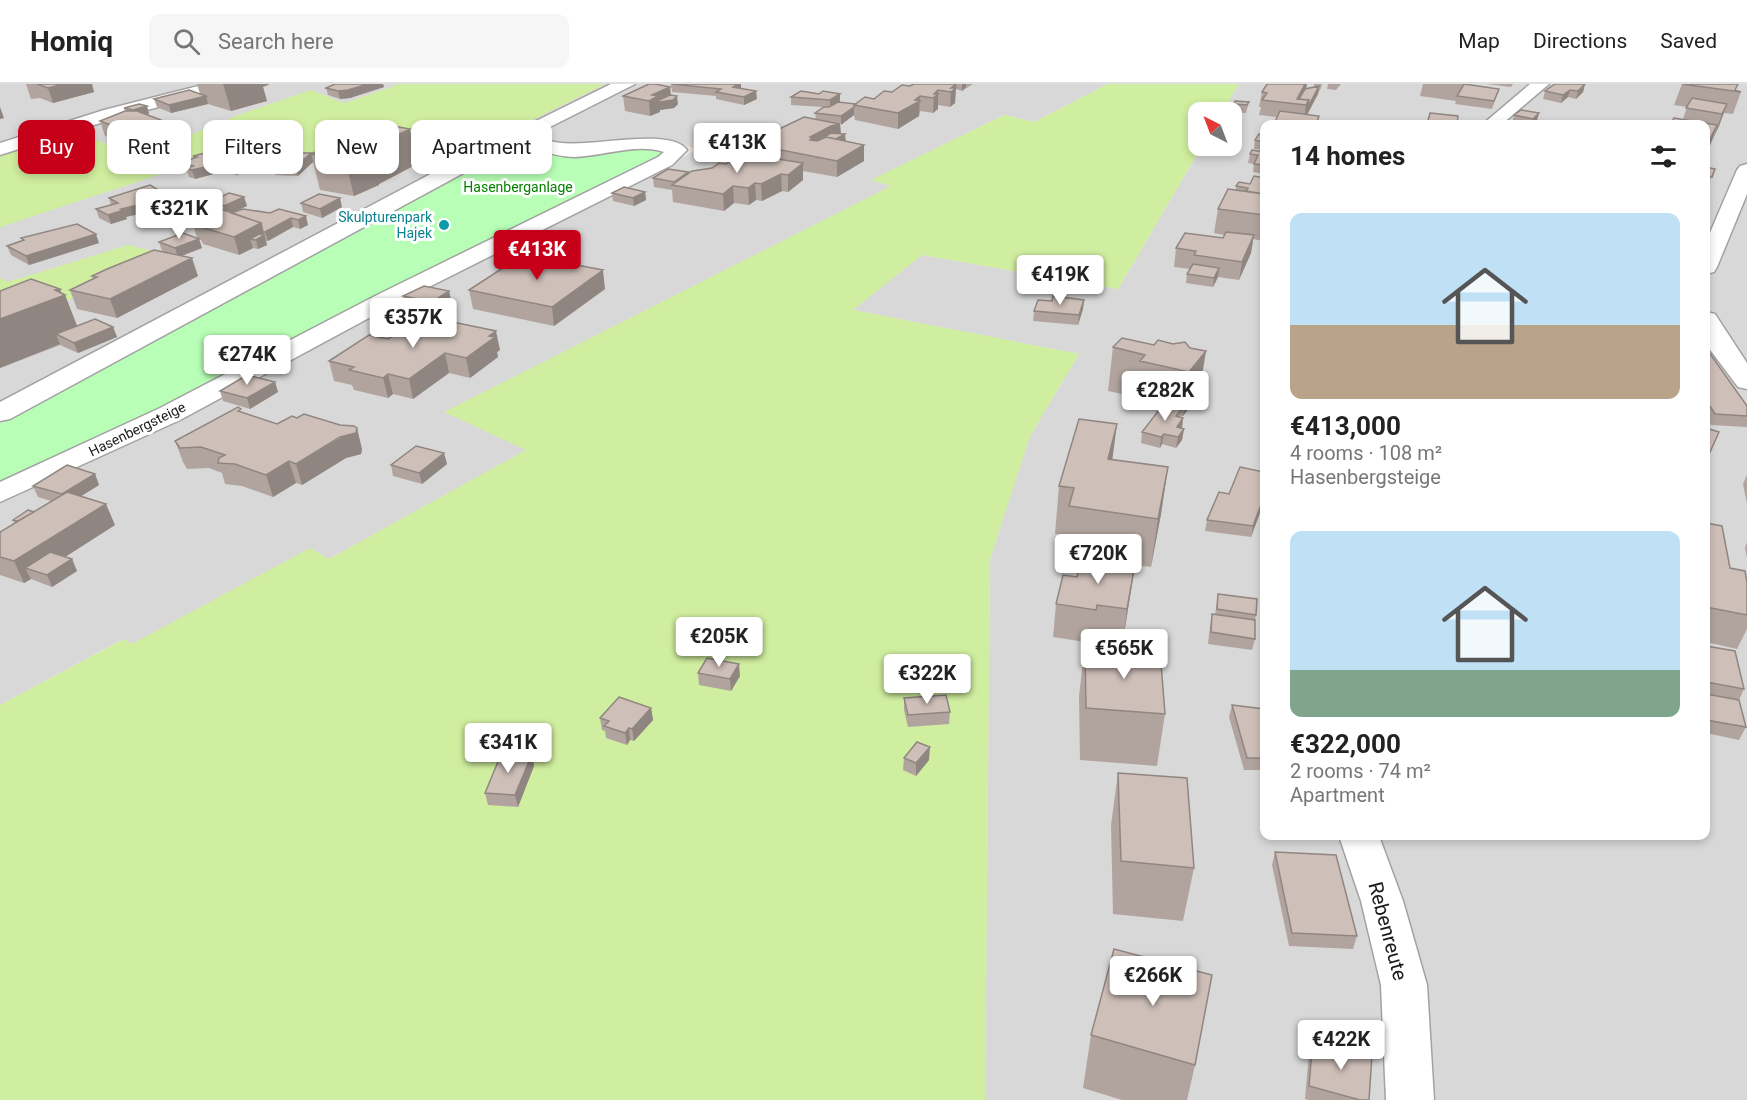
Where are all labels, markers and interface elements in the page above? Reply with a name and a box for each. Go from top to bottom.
search box [149,14,569,68]
text: Homiq [30,25,113,58]
icon: search [170,25,203,58]
text: Search here [218,29,334,54]
text: Map [1458,29,1500,53]
text: Directions [1533,29,1627,53]
text: Saved [1660,29,1717,53]
north arrow [1188,102,1242,156]
map controls [1188,102,1242,156]
chip: Buy [18,120,95,174]
chip: Rent [107,120,191,174]
chip: Filters [203,120,303,174]
chip: New [315,120,399,174]
chip: Apartment [411,120,552,174]
pin: €413K [695,123,779,174]
text: €413K [708,130,766,154]
icon: filters [1647,140,1680,173]
text: 14 homes [1290,141,1405,171]
park label: Hasenberganlage [463,179,573,195]
pin: €321K [137,189,221,240]
text: €321K [150,196,208,220]
place label: Skulpturenpark Hajek [338,209,433,241]
marker: Skulpturenpark Hajek [437,218,451,232]
pin: €413K [495,230,579,281]
text: €413K [508,237,566,261]
icon: home [1431,252,1539,360]
pin: €419K [1018,255,1102,306]
text: €419K [1031,262,1089,286]
pin: €357K [371,298,455,349]
text: €357K [384,305,442,329]
pin: €274K [205,335,289,386]
text: €274K [218,342,276,366]
pin: €282K [1123,371,1207,422]
text: €282K [1136,378,1194,402]
street label: Hasenbergsteige [86,399,188,459]
text: €413,000 [1290,411,1401,441]
text: 4 rooms · 108 m² [1290,441,1442,465]
text: Hasenbergsteige [1290,465,1441,489]
pin: €720K [1056,534,1140,585]
text: €720K [1069,541,1127,565]
icon: home [1431,570,1539,678]
pin: €205K [677,617,761,668]
text: €205K [690,624,748,648]
pin: €565K [1082,629,1166,680]
text: €565K [1095,636,1153,660]
pin: €322K [885,654,969,705]
text: €322K [898,661,956,685]
pin: €341K [466,723,550,774]
text: €322,000 [1290,729,1401,759]
text: €341K [479,730,537,754]
text: 2 rooms · 74 m² [1290,759,1431,783]
text: Apartment [1290,783,1385,807]
street label: Rebenreute [1363,879,1413,983]
pin: €266K [1111,956,1195,1007]
text: €266K [1124,963,1182,987]
pin: €422K [1299,1020,1383,1071]
text: €422K [1312,1027,1370,1051]

